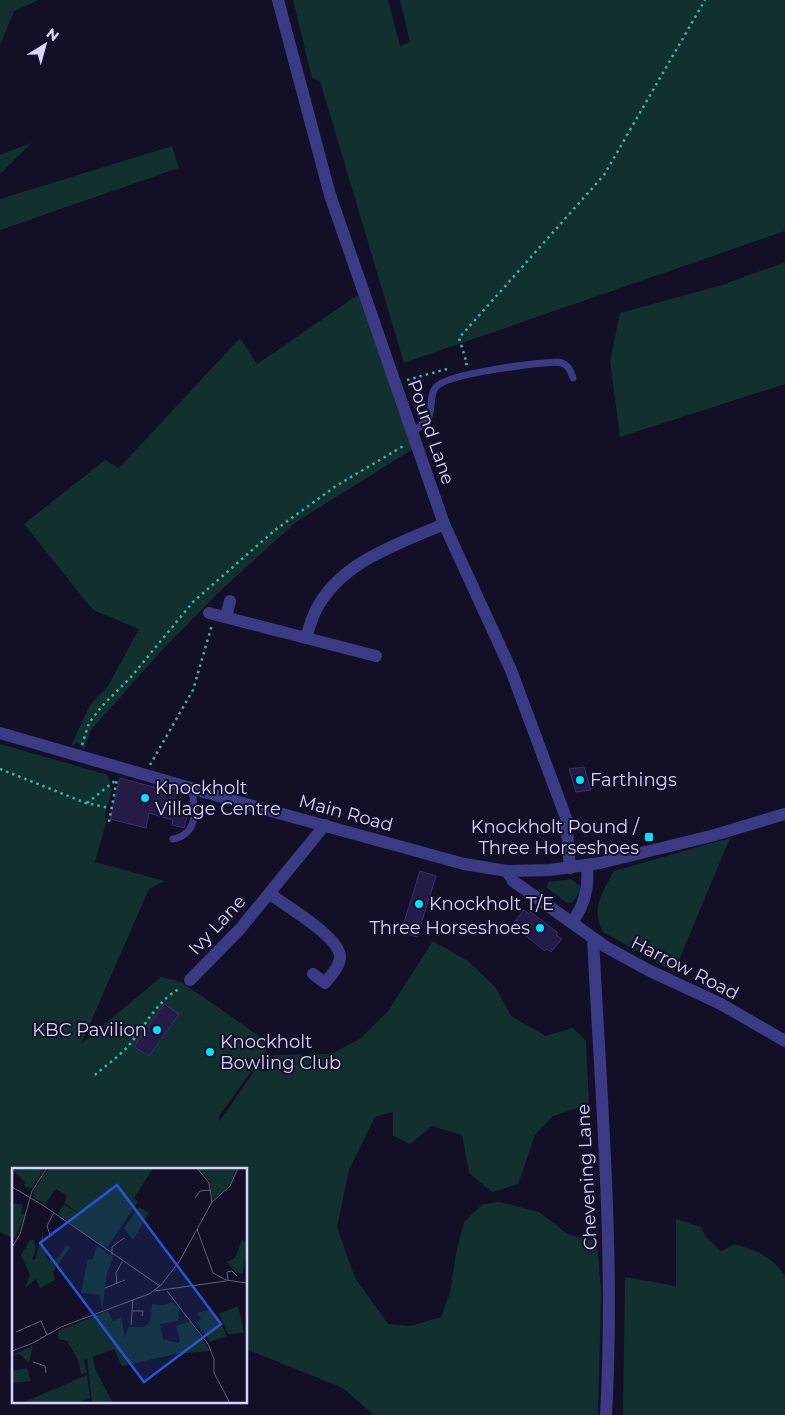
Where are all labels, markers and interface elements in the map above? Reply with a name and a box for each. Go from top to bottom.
north arrow [20,20,70,70]
text: N [43,24,63,45]
street label: Pound Lane [403,377,459,487]
place label: Farthings [590,769,677,791]
marker: Farthings [574,774,586,786]
place label: Knockholt Village Centre [155,777,281,820]
street label: Main Road [296,790,396,836]
marker: Knockholt Village Centre [139,792,151,804]
place label: Knockholt Pound / Three Horseshoes [471,816,640,859]
marker: Knockholt Pound / Three Horseshoes [643,831,655,843]
street label: Ivy Lane [184,890,250,959]
place label: Knockholt T/E [429,893,554,915]
marker: Knockholt T/E [413,898,425,910]
place label: Three Horseshoes [369,917,530,939]
marker: Three Horseshoes [534,922,546,934]
street label: Harrow Road [627,931,743,1005]
place label: KBC Pavilion [32,1019,147,1041]
marker: KBC Pavilion [151,1024,163,1036]
place label: Knockholt Bowling Club [220,1031,341,1074]
marker: Knockholt Bowling Club [204,1046,216,1058]
street label: Chevening Lane [572,1103,602,1251]
inset map [12,1168,248,1402]

